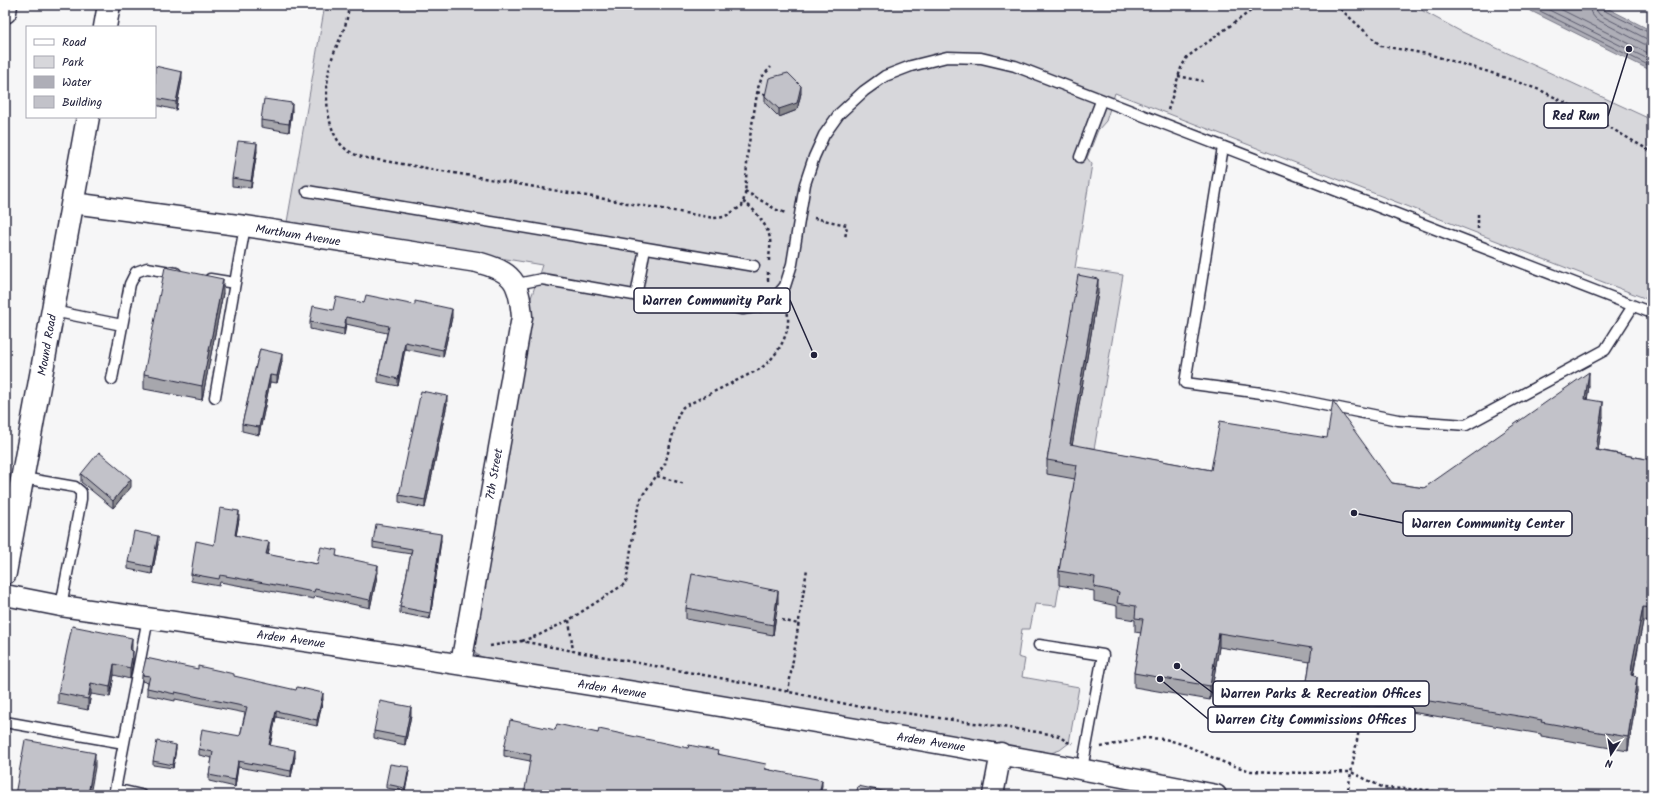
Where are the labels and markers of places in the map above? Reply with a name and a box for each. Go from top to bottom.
callout: Red Run [1544,103,1608,128]
callout: Warren Community Park [634,288,790,313]
callout: Warren Community Center [1403,511,1572,536]
callout: Warren Parks & Recreation Offices [1213,681,1429,706]
callout: Warren City Commissions Offices [1208,707,1415,732]

